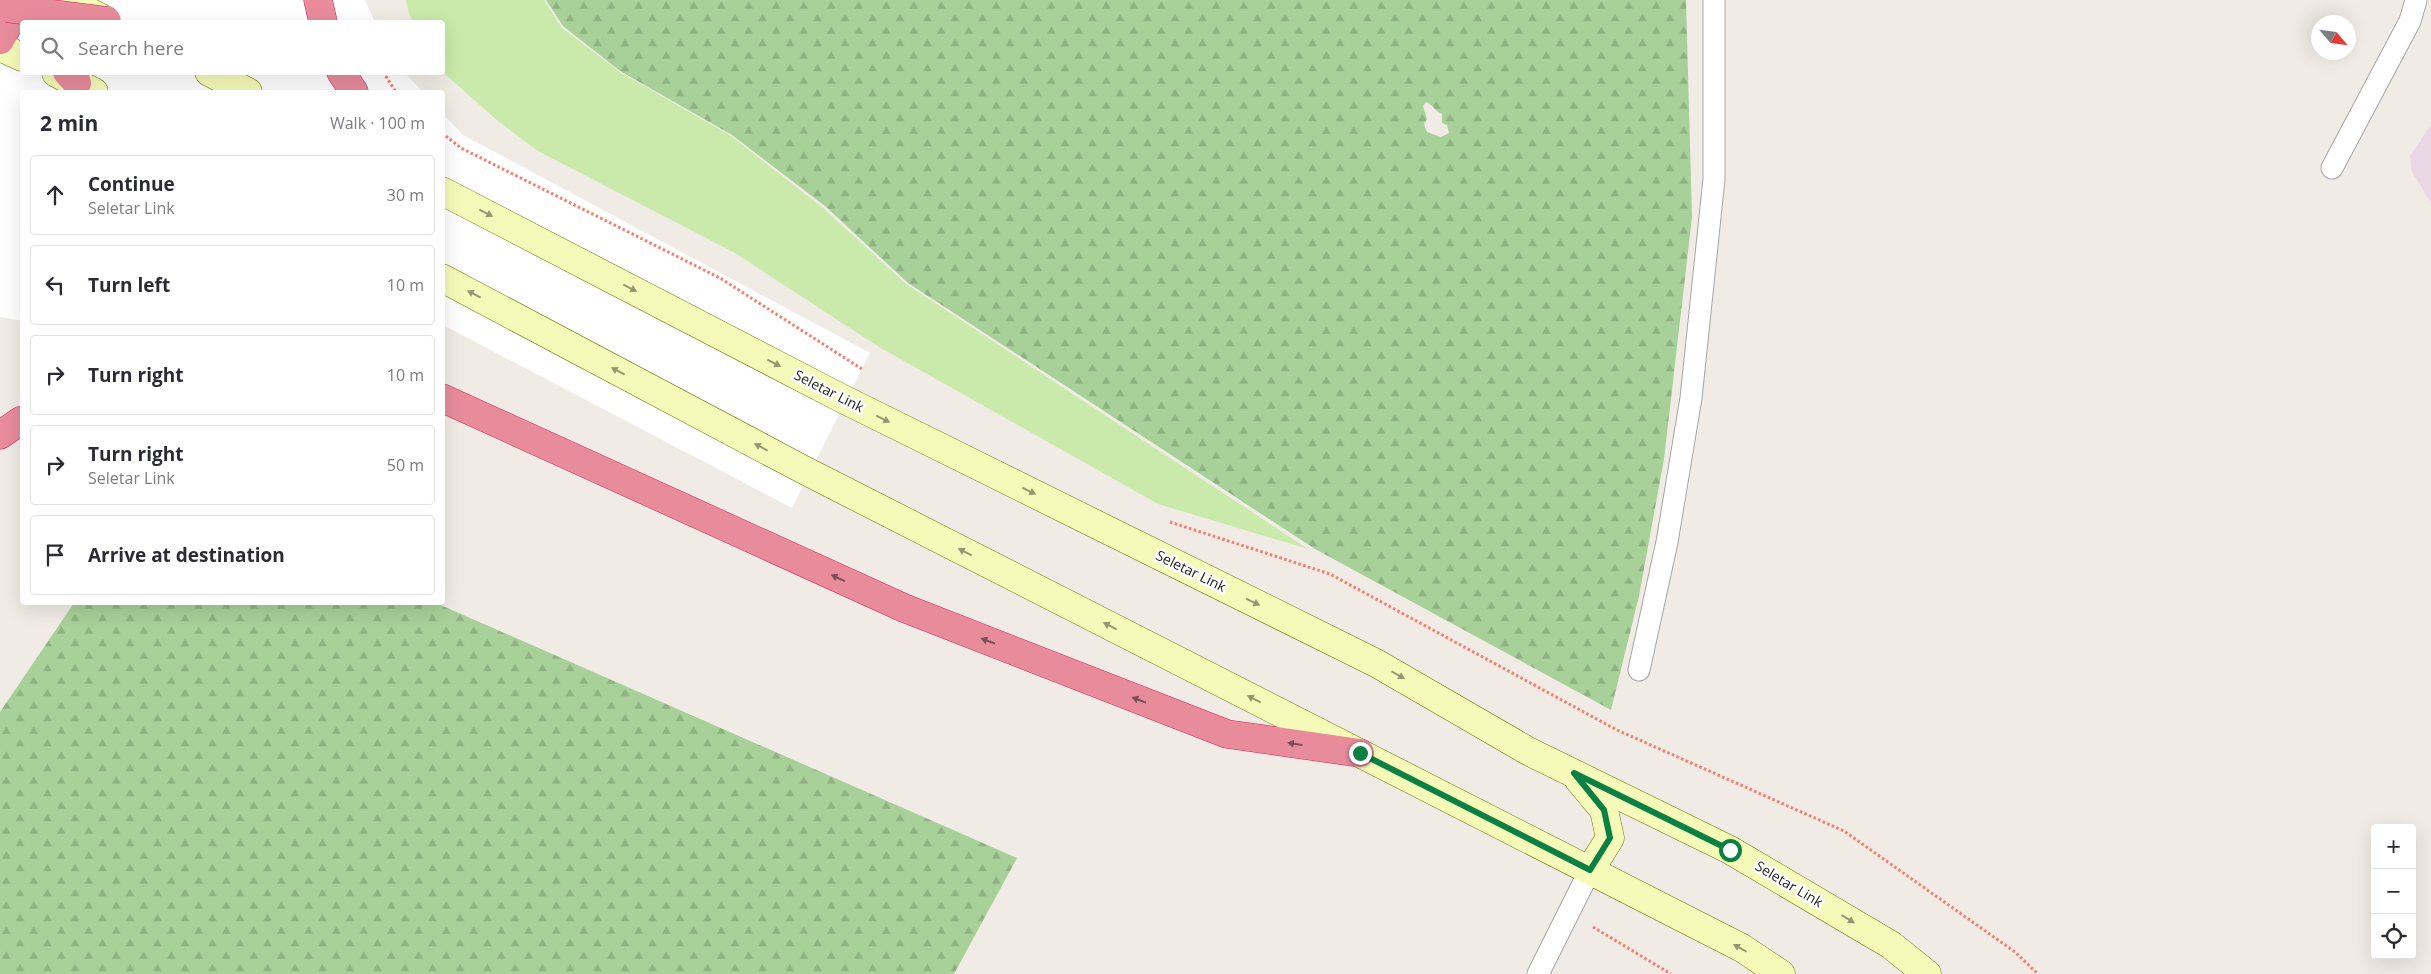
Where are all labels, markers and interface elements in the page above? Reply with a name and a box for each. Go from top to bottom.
north arrow [2311,15,2356,60]
search box [20,20,445,75]
icon: search [38,34,66,62]
text: Search here [78,35,184,61]
text: 2 min [40,109,98,137]
text: Walk · 100 m [330,112,425,134]
text: Continue [88,171,175,197]
icon: ahead [41,181,69,209]
text: 30 m [387,184,424,206]
text: Seletar Link [88,197,175,219]
one-way arrow [479,209,493,217]
icon: left [41,271,69,299]
text: Turn left [88,272,170,298]
text: 10 m [387,274,424,296]
one-way arrow [623,284,637,292]
one-way arrow [467,290,481,299]
one-way arrow [767,359,781,367]
icon: right [41,361,69,389]
text: Turn right [88,362,183,388]
text: 10 m [387,364,424,386]
street label: Seletar Link [791,365,868,417]
one-way arrow [610,367,625,375]
one-way arrow [876,415,890,423]
text: Turn right [88,441,183,467]
one-way arrow [754,443,768,451]
icon: right [41,451,69,479]
text: 50 m [387,454,424,476]
text: Seletar Link [88,467,175,489]
one-way arrow [1022,487,1036,495]
icon: arrive [41,541,69,569]
text: Arrive at destination [88,542,285,568]
street label: Seletar Link [1153,545,1230,596]
one-way arrow [958,548,972,556]
one-way arrow [831,573,845,581]
one-way arrow [1246,598,1260,606]
one-way arrow [1102,622,1117,630]
one-way arrow [981,636,995,644]
one-way arrow [1391,671,1404,680]
one-way arrow [1132,695,1146,703]
one-way arrow [1247,695,1262,704]
one-way arrow [1286,739,1302,747]
route end [1349,742,1372,765]
map controls [2371,824,2416,959]
button: + [2371,824,2416,869]
route start [1719,839,1742,862]
street label: Seletar Link [1752,856,1827,912]
button: − [2371,869,2416,914]
button: locate [2371,914,2416,959]
one-way arrow [1841,915,1854,924]
one-way arrow [1733,943,1747,952]

